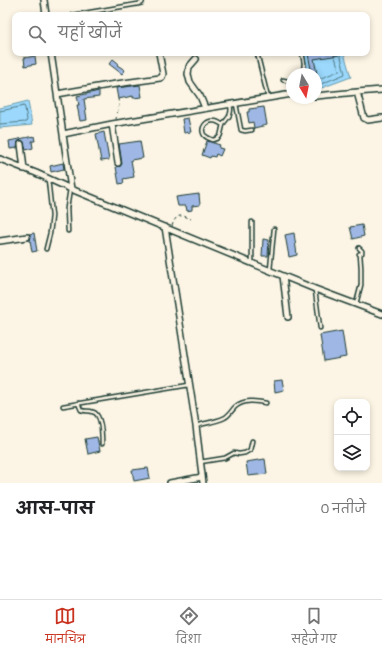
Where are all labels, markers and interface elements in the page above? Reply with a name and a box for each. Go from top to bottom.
search box [12,12,370,56]
icon: search [26,23,48,45]
text: यहाँ खोजें [58,24,122,43]
north arrow [286,68,322,104]
map controls [334,399,370,471]
button: locate [334,399,370,435]
button: layers [334,435,370,471]
text: आस-पास [16,498,94,519]
text: 0 नतीजे [321,501,366,517]
tab: मानचित्र [45,605,86,651]
tab: दिशा [176,605,201,651]
tab: सहेजे गए [291,605,337,651]

